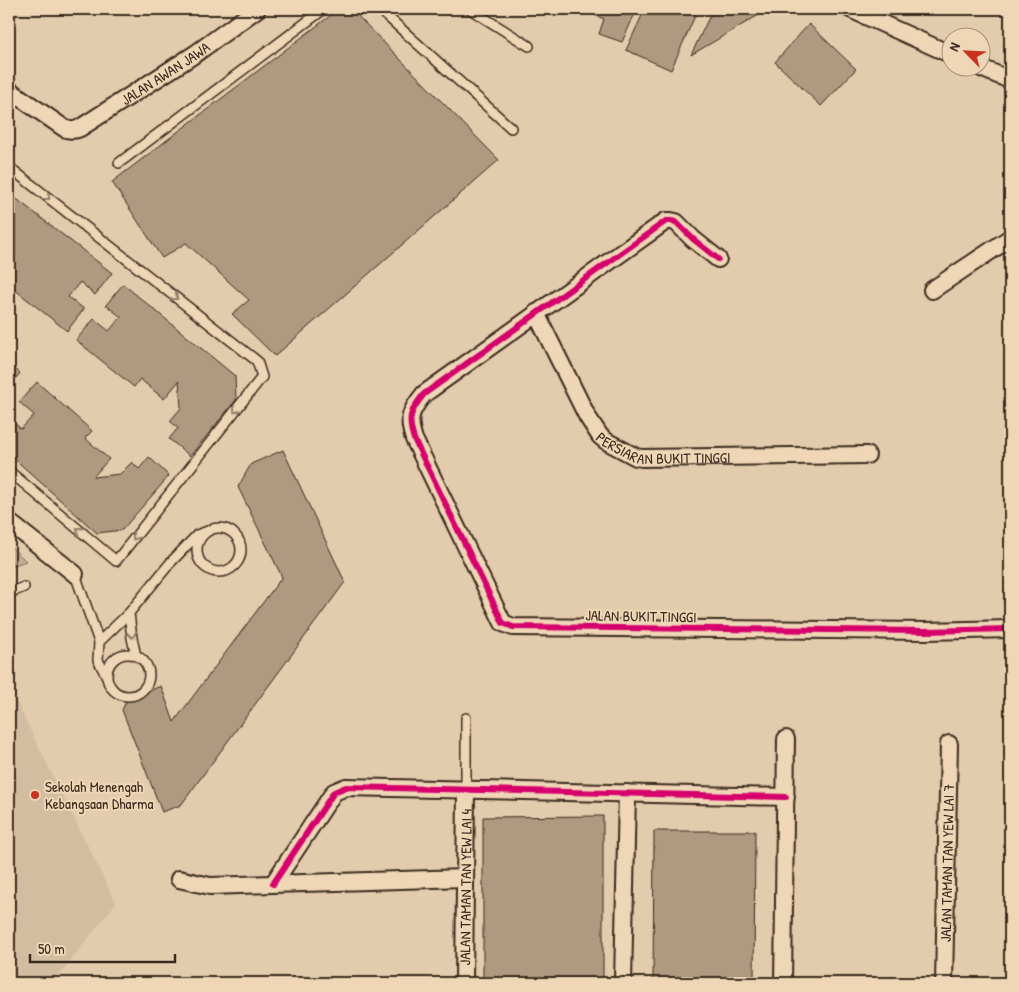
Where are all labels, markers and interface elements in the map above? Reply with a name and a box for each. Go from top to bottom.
north arrow [942,28,992,78]
street label: JALAN AWAN JAWA [117,36,214,110]
text: N [943,39,964,54]
one-way arrow [41,192,50,200]
one-way arrow [169,292,178,300]
one-way arrow [233,404,241,413]
street label: PERSIARAN BUKIT TINGGI [592,427,731,469]
one-way arrow [76,527,85,535]
one-way arrow [131,532,140,541]
street label: JALAN BUKIT TINGGI [585,605,697,627]
one-way arrow [126,631,136,639]
place label: Sekolah Menengah Kebangsaan Dharma [45,776,153,814]
street label: JALAN TAMAN TAN YEW LAI 7 [934,784,959,942]
marker: Sekolah Menengah Kebangsaan Dharma [29,789,41,801]
street label: JALAN TAMAN TAN YEW LAI 4 [454,808,476,965]
scale bar [30,932,175,964]
text: 50 m [38,938,65,959]

